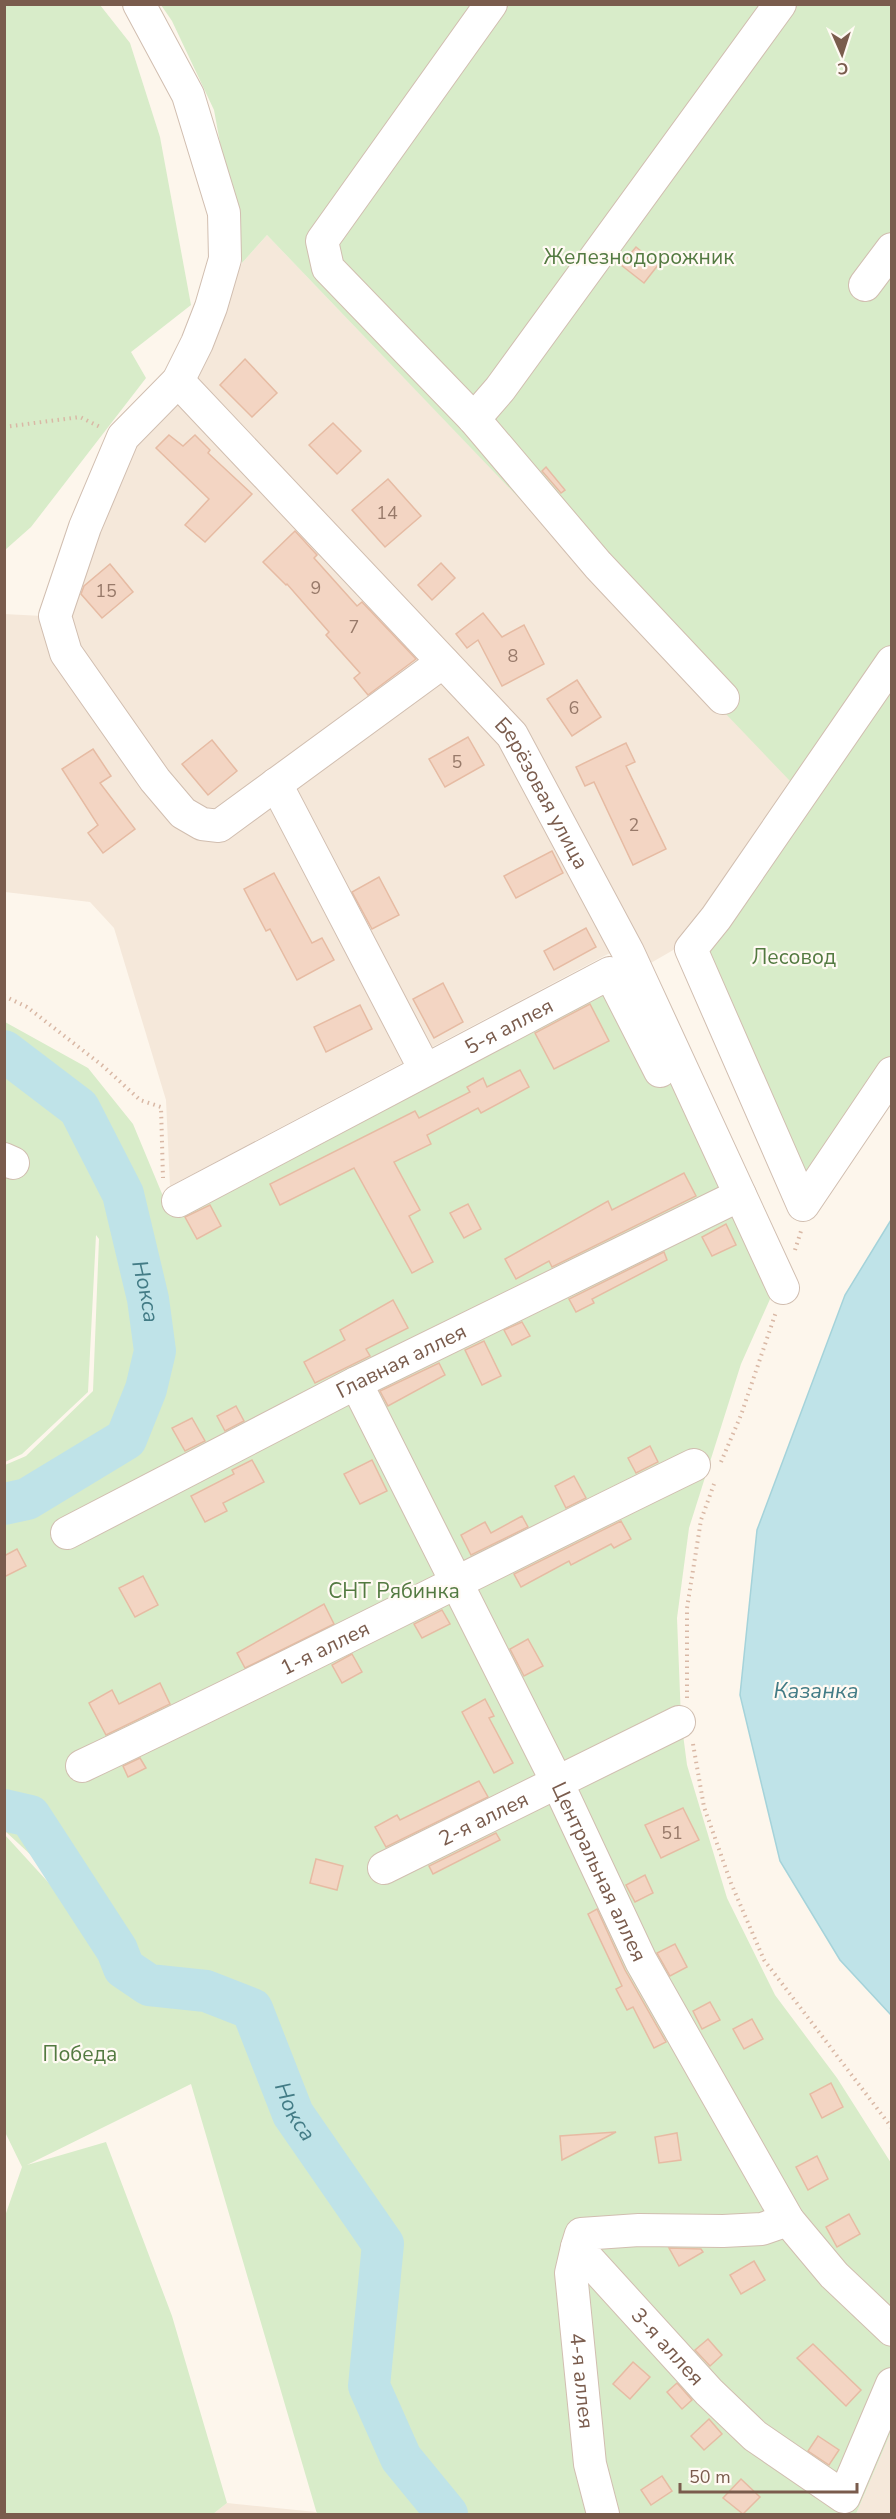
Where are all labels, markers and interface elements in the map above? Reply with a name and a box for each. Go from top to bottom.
north arrow [812,24,872,84]
text: С [837,57,849,79]
park label: Железнодорожник [544,243,735,271]
house number: 14 [376,501,398,525]
house number: 9 [311,576,321,600]
house number: 15 [95,579,117,603]
house number: 7 [349,615,359,639]
house number: 8 [508,644,518,668]
house number: 6 [569,696,579,720]
street label: Берёзовая улица [488,711,595,874]
house number: 5 [452,750,462,774]
house number: 2 [629,813,639,837]
park label: Лесовод [752,943,836,971]
street label: 5-я аллея [460,992,558,1061]
water label: Нокса [124,1257,166,1325]
street label: Главная аллея [331,1317,471,1405]
park label: СНТ Рябинка [328,1577,460,1605]
street label: 1-я аллея [275,1614,374,1682]
water label: Казанка [773,1676,859,1706]
street label: Центральная аллея [545,1777,653,1966]
street label: 2-я аллея [434,1785,533,1853]
house number: 51 [661,1821,683,1845]
park label: Победа [43,2040,117,2068]
water label: Нокса [267,2078,322,2147]
street label: 3-я аллея [625,2302,710,2392]
street label: 4-я аллея [563,2331,600,2430]
scale bar [680,2456,857,2494]
text: 50 m [689,2465,731,2489]

